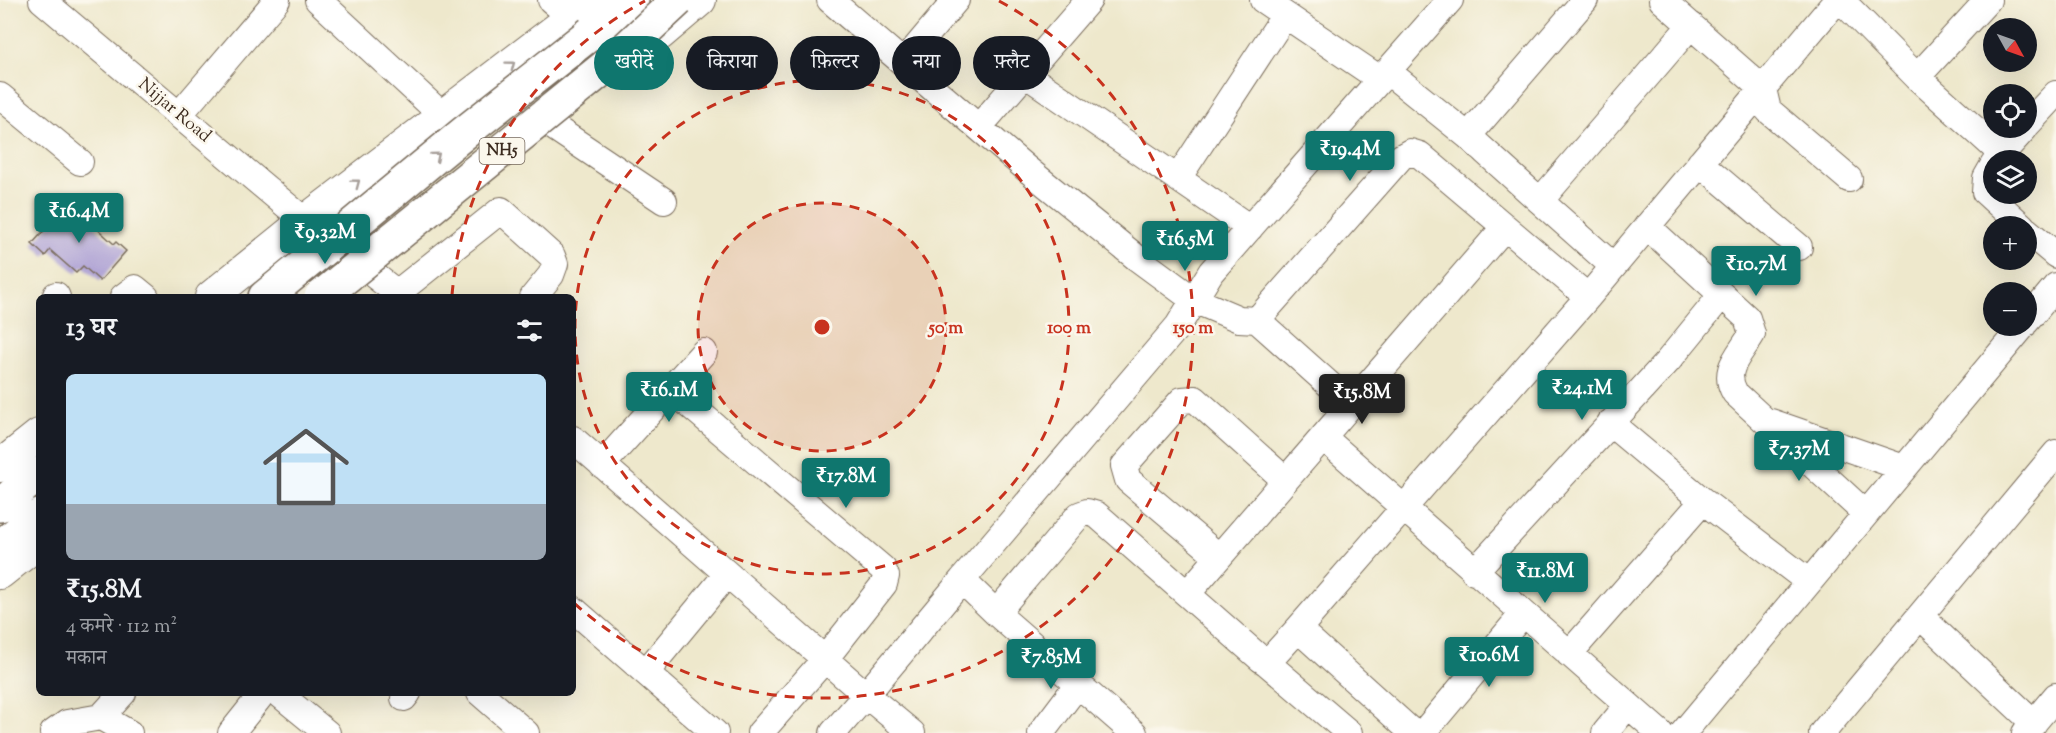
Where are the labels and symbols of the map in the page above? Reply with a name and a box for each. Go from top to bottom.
north arrow [1983,18,2037,72]
one-way arrow [504,61,515,72]
street label: Nijjar Road [132,73,216,149]
pin: ₹19.4M [1301,131,1399,182]
road number: NH5 [480,138,524,164]
one-way arrow [429,153,440,164]
one-way arrow [349,179,360,190]
pin: ₹16.4M [30,193,128,244]
pin: ₹9.32M [276,214,374,265]
pin: ₹16.5M [1136,221,1234,272]
pin: ₹10.7M [1707,246,1805,297]
text: 50 m [927,316,963,342]
text: 100 m [1047,316,1091,342]
text: 150 m [1173,316,1213,342]
centre of rings [812,317,832,337]
pin: ₹24.1M [1533,370,1631,421]
pin: ₹16.1M [620,372,718,423]
pin: ₹15.8M [1313,374,1411,425]
pin: ₹7.37M [1750,431,1848,482]
pin: ₹17.8M [797,458,895,509]
pin: ₹11.8M [1496,553,1594,604]
pin: ₹10.6M [1440,637,1538,688]
pin: ₹7.85M [1002,639,1100,690]

